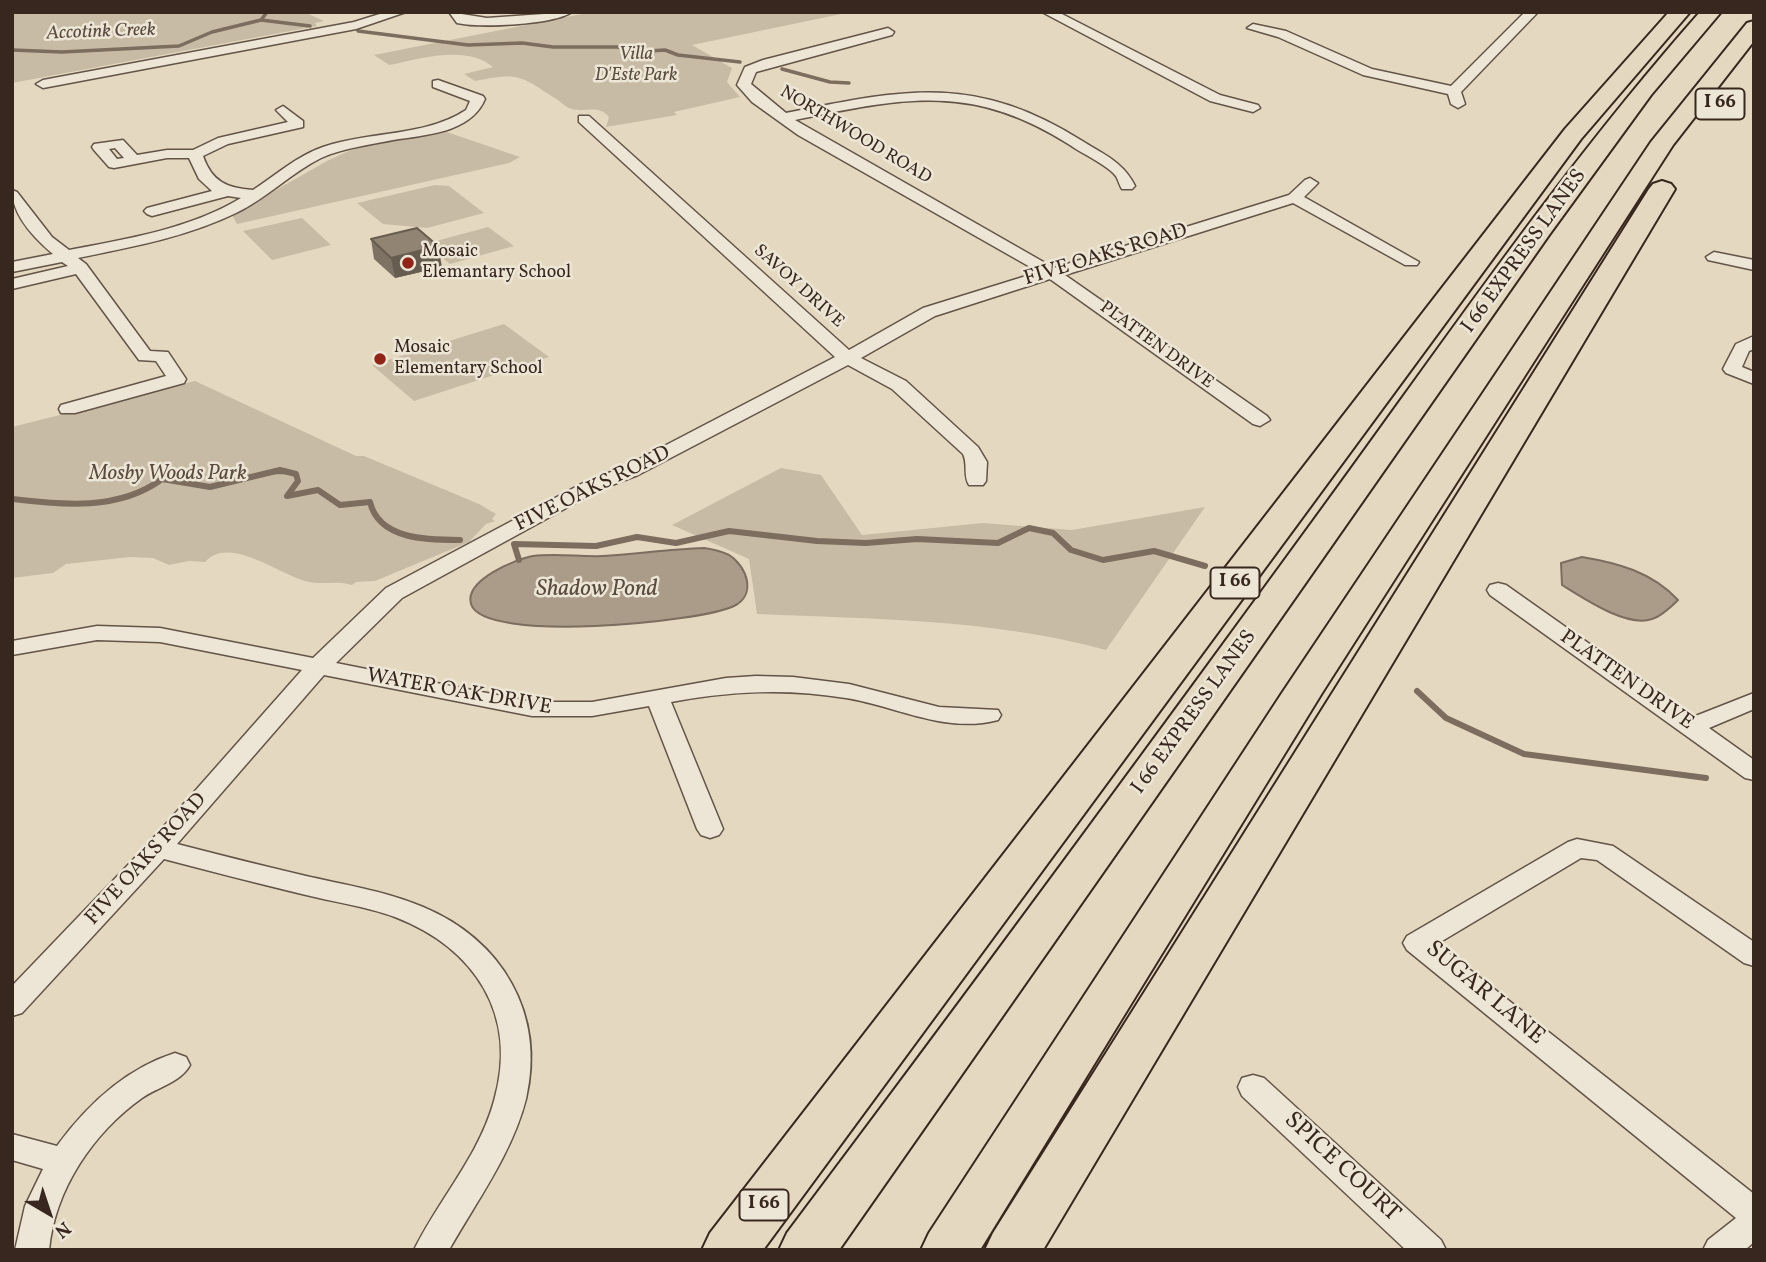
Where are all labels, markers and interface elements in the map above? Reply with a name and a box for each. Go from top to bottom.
water label: Accotink Creek [46,20,156,46]
park label: Villa D'Este Park [595,45,677,88]
street label: NORTHWOOD ROAD [775,82,935,190]
road number: I 66 [1696,88,1744,120]
street label: I 66 EXPRESS LANES [1457,165,1593,339]
street label: FIVE OAKS ROAD [1021,219,1191,293]
street label: SAVOY DRIVE [748,241,848,333]
place label: Mosaic Elemantary School [422,242,571,284]
marker: Mosaic Elemantary School [400,255,416,271]
street label: PLATTEN DRIVE [1095,297,1217,395]
place label: Mosaic Elementary School [394,338,543,380]
marker: Mosaic Elementary School [372,351,388,367]
street label: FIVE OAKS ROAD [511,442,675,538]
park label: Mosby Woods Park [89,462,247,488]
road number: I 66 [1210,568,1260,598]
water label: Shadow Pond [536,577,658,605]
street label: PLATTEN DRIVE [1554,625,1698,737]
street label: I 66 EXPRESS LANES [1127,626,1263,800]
street label: WATER OAK DRIVE [364,664,554,722]
street label: FIVE OAKS ROAD [81,789,213,931]
street label: SUGAR LANE [1418,936,1550,1052]
street label: SPICE COURT [1277,1107,1405,1229]
north arrow [14,1178,84,1248]
road number: I 66 [740,1190,788,1220]
text: N [49,1215,76,1244]

